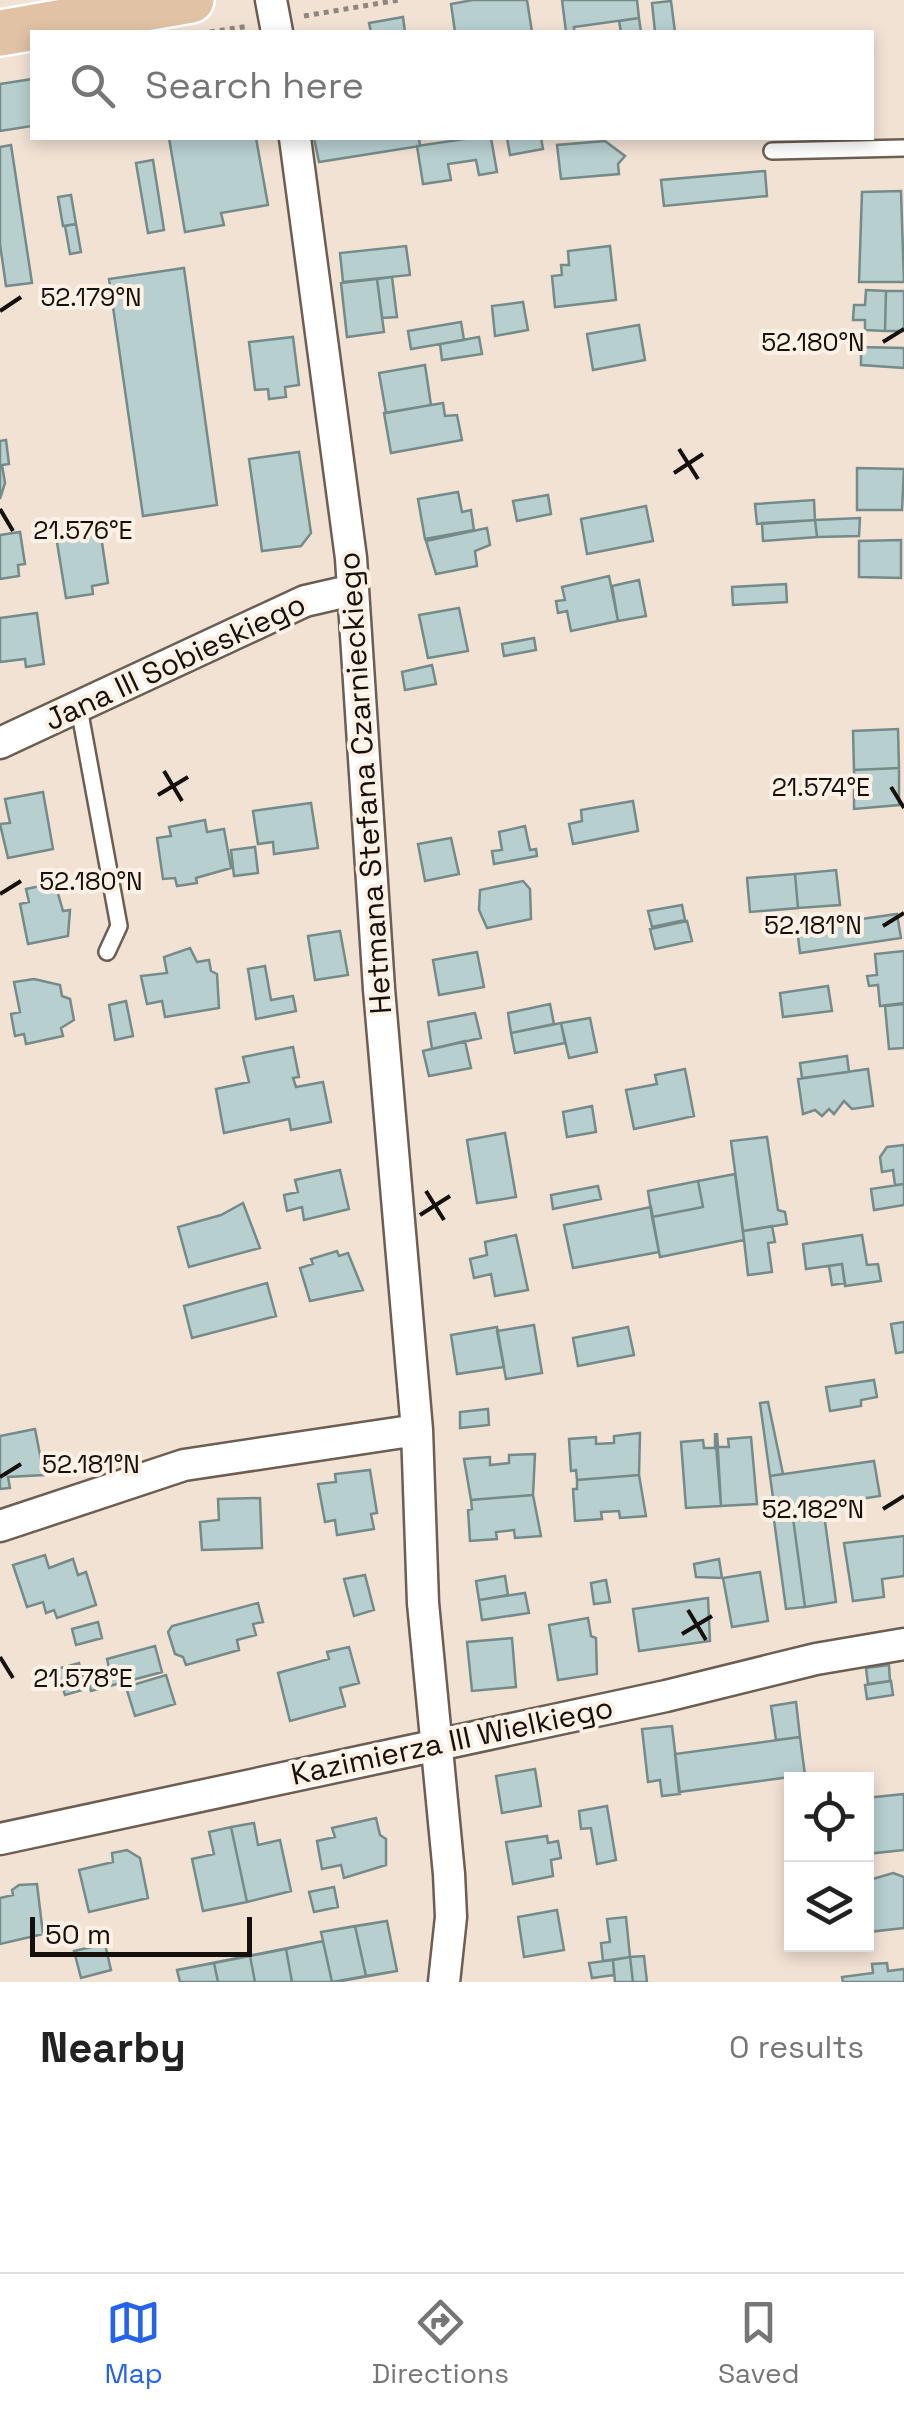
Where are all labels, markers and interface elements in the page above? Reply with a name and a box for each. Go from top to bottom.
search box [30,30,874,140]
icon: search [65,58,120,113]
text: Search here [145,61,364,109]
text: 52.179°N [40,281,142,313]
text: 52.180°N [761,326,865,358]
text: 21.576°E [33,514,133,546]
street label: Hetmana Stefana Czarnieckiego [329,551,400,1015]
street label: Jana III Sobieskiego [38,584,312,739]
text: 21.574°E [772,771,870,803]
text: 52.180°N [39,865,143,897]
text: 52.181°N [764,909,862,941]
text: 52.181°N [42,1448,140,1480]
text: 52.182°N [762,1493,864,1525]
text: 21.578°E [33,1662,133,1694]
street label: Kazimierza III Wielkiego [287,1687,617,1794]
map controls [784,1772,874,1952]
button: locate [784,1772,874,1862]
button: layers [784,1862,874,1952]
scale bar [30,1912,252,1956]
text: 50 m [45,1916,111,1952]
text: Nearby [40,2021,186,2074]
text: 0 results [729,2027,864,2067]
tab: Map [104,2295,163,2391]
tab: Directions [372,2295,509,2391]
tab: Saved [718,2295,800,2391]

